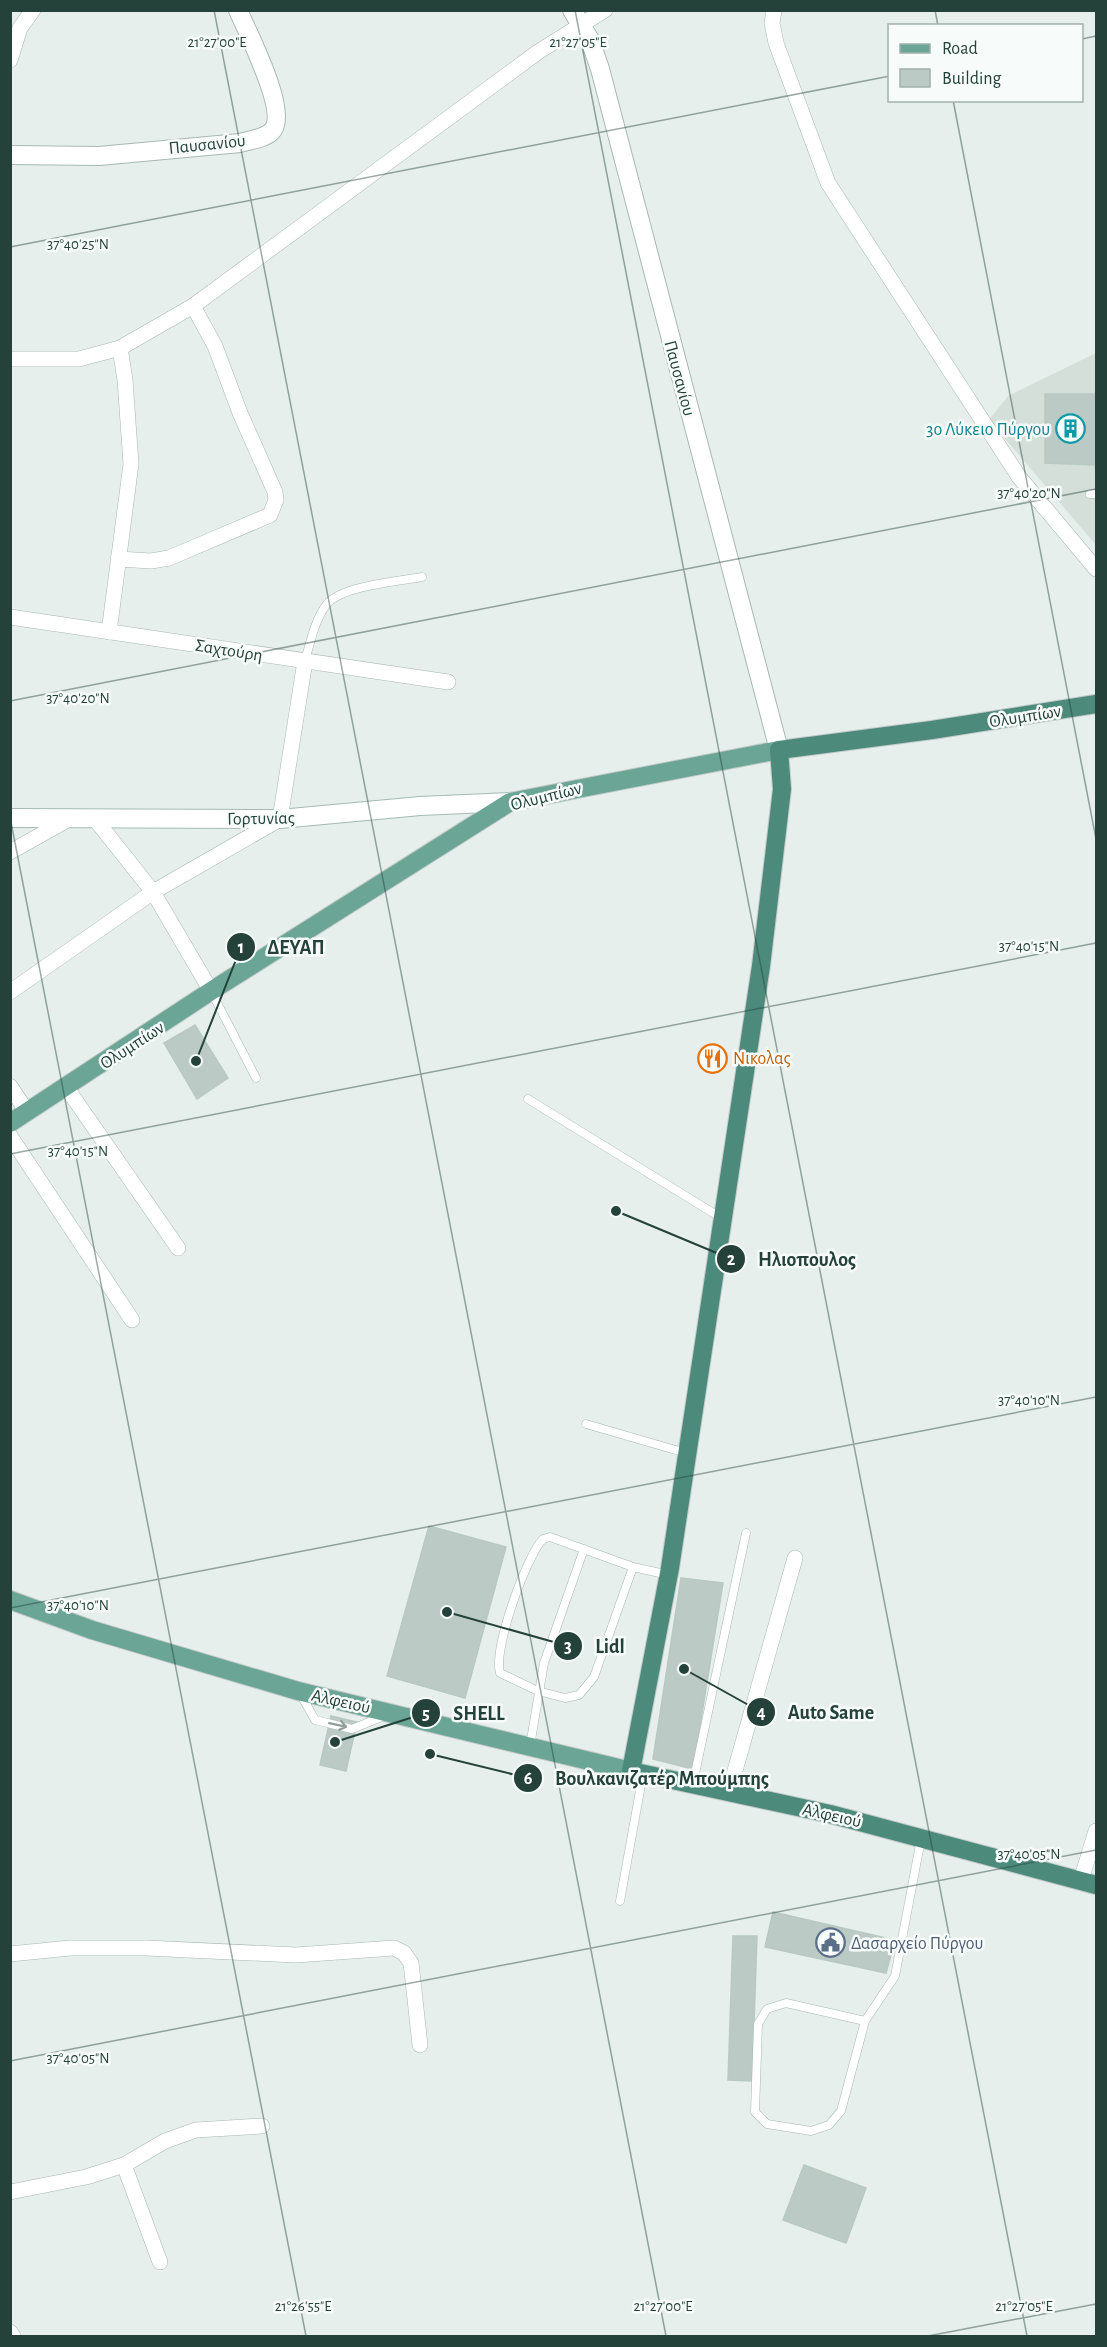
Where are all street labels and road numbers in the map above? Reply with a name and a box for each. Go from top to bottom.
street label: Παυσανίου [168,131,247,158]
street label: Παυσανίου [660,338,699,418]
street label: Σαχτούρη [194,637,264,665]
street label: Ολυμπίων [988,701,1063,732]
street label: Ολυμπίων [509,778,584,814]
street label: Γορτυνίας [227,808,295,829]
street label: Ολυμπίων [97,1017,168,1073]
street label: Αλφειού [310,1686,372,1717]
street label: Αλφειού [801,1800,863,1831]

